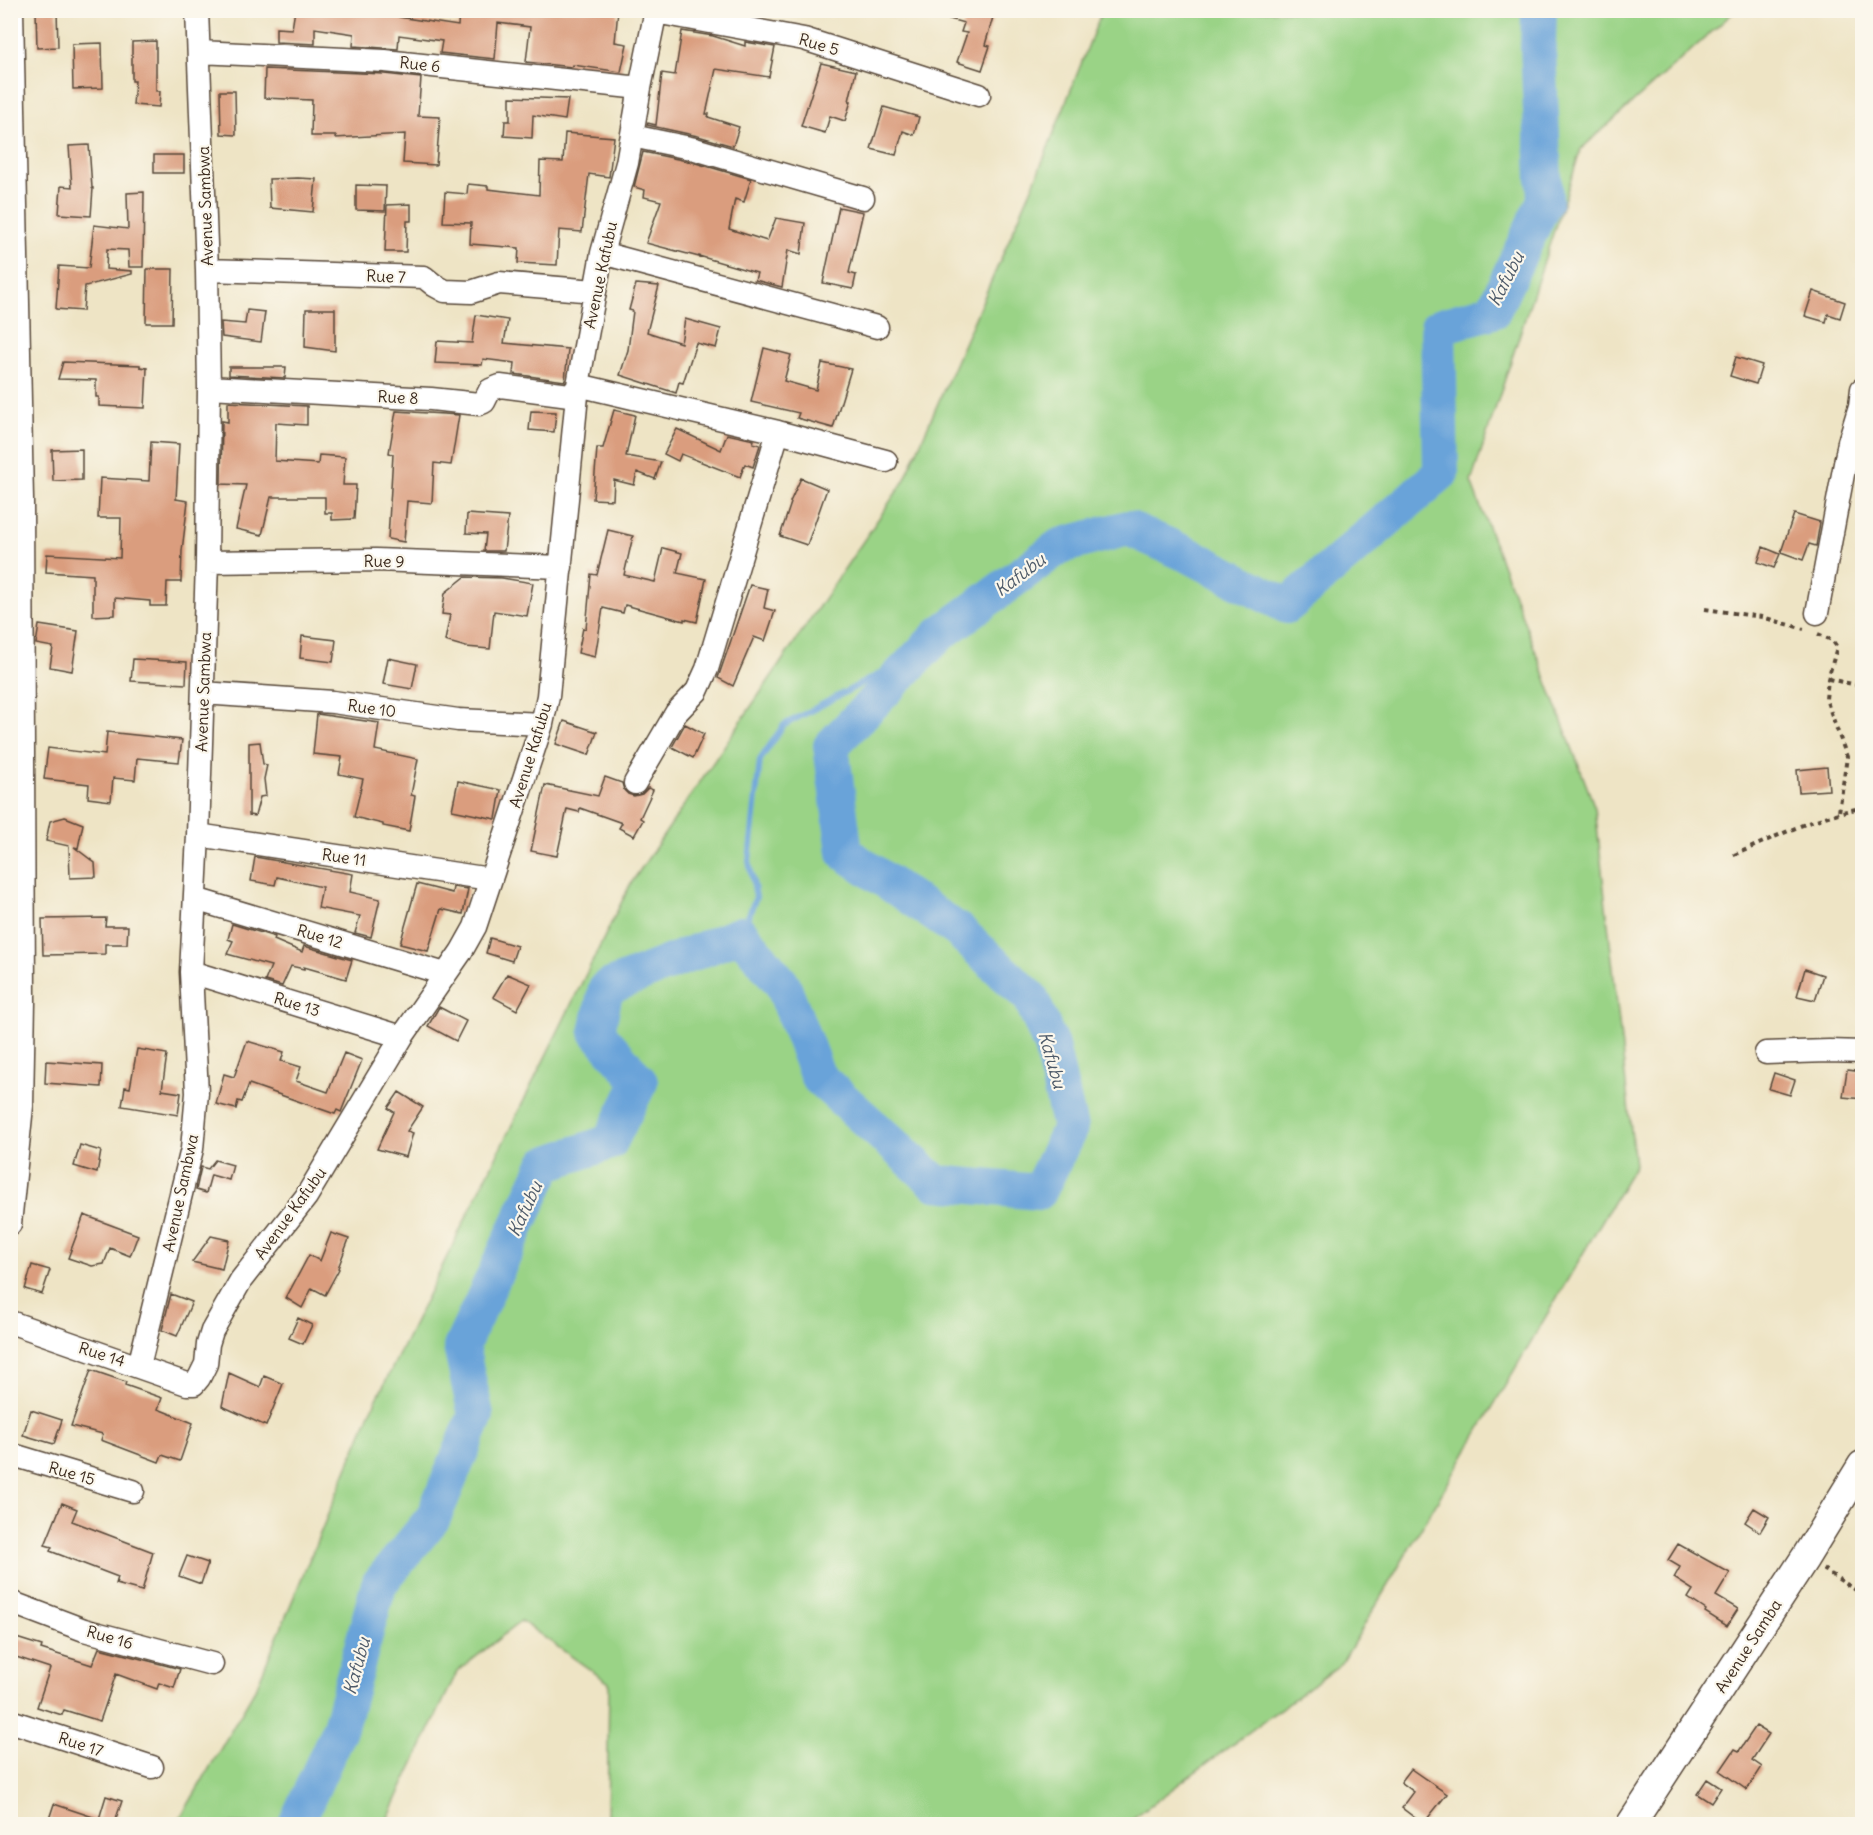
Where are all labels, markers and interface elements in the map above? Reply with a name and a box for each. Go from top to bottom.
street label: Rue 5 [797,29,841,59]
street label: Rue 6 [399,52,441,76]
street label: Avenue Sambwa [193,146,217,266]
street label: Avenue Kafubu [579,220,621,330]
water label: Kafubu [1482,246,1530,310]
street label: Rue 7 [366,265,406,287]
street label: Rue 8 [377,386,419,408]
water label: Kafubu [990,547,1051,601]
street label: Rue 9 [363,551,405,571]
street label: Avenue Sambwa [191,632,215,752]
street label: Rue 10 [347,695,397,721]
street label: Avenue Kafubu [504,700,556,810]
street label: Rue 11 [321,844,367,870]
street label: Rue 12 [295,920,346,952]
street label: Rue 13 [271,988,323,1020]
water label: Kafubu [1033,1029,1072,1092]
street label: Avenue Sambwa [158,1132,202,1254]
street label: Avenue Kafubu [250,1163,330,1263]
water label: Kafubu [502,1176,548,1240]
street label: Rue 14 [76,1337,128,1371]
street label: Rue 15 [46,1457,98,1489]
street label: Avenue Samba [1710,1595,1786,1697]
street label: Rue 16 [84,1621,136,1653]
water label: Kafubu [338,1633,376,1697]
street label: Rue 17 [56,1727,106,1761]

